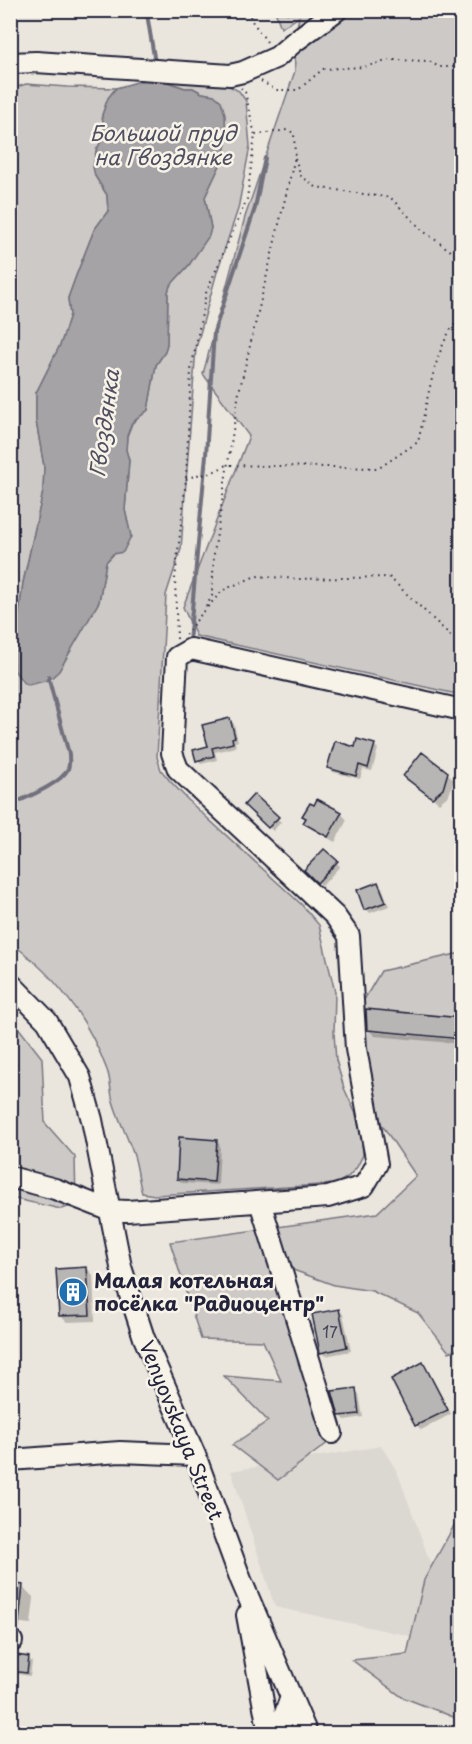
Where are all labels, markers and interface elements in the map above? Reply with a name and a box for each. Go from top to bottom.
water label: Большой пруд на Гвоздянке [90,116,238,172]
water label: Гвоздянка [80,366,126,479]
place label: Малая котельная посёлка "Радиоцентр" [94,1265,324,1318]
building icon: Малая котельная посёлка "Радиоцентр" [57,1276,89,1308]
house number: 17 [322,1319,338,1343]
street label: Venyovskaya Street [132,1336,232,1524]

